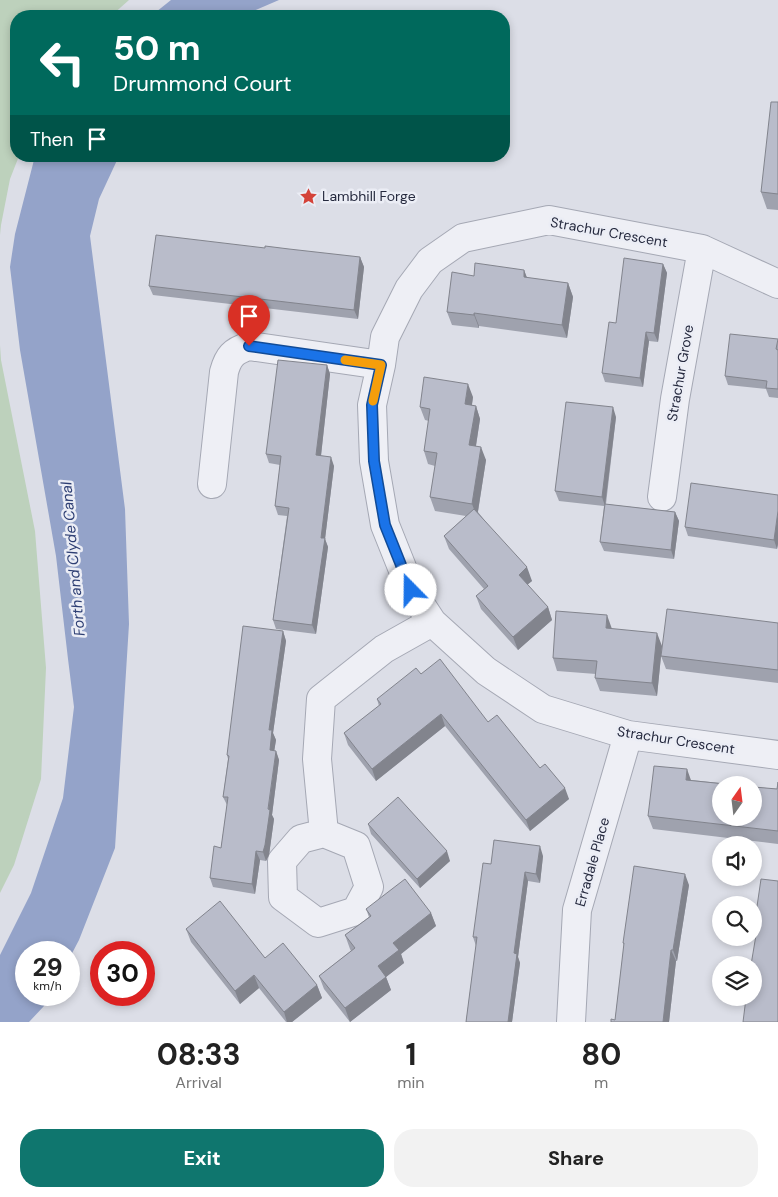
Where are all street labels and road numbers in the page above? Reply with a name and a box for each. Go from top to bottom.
street label: Strachur Crescent [549,213,669,251]
street label: Strachur Grove [663,323,697,423]
street label: Strachur Crescent [616,722,736,758]
street label: Erradale Place [571,815,613,909]

